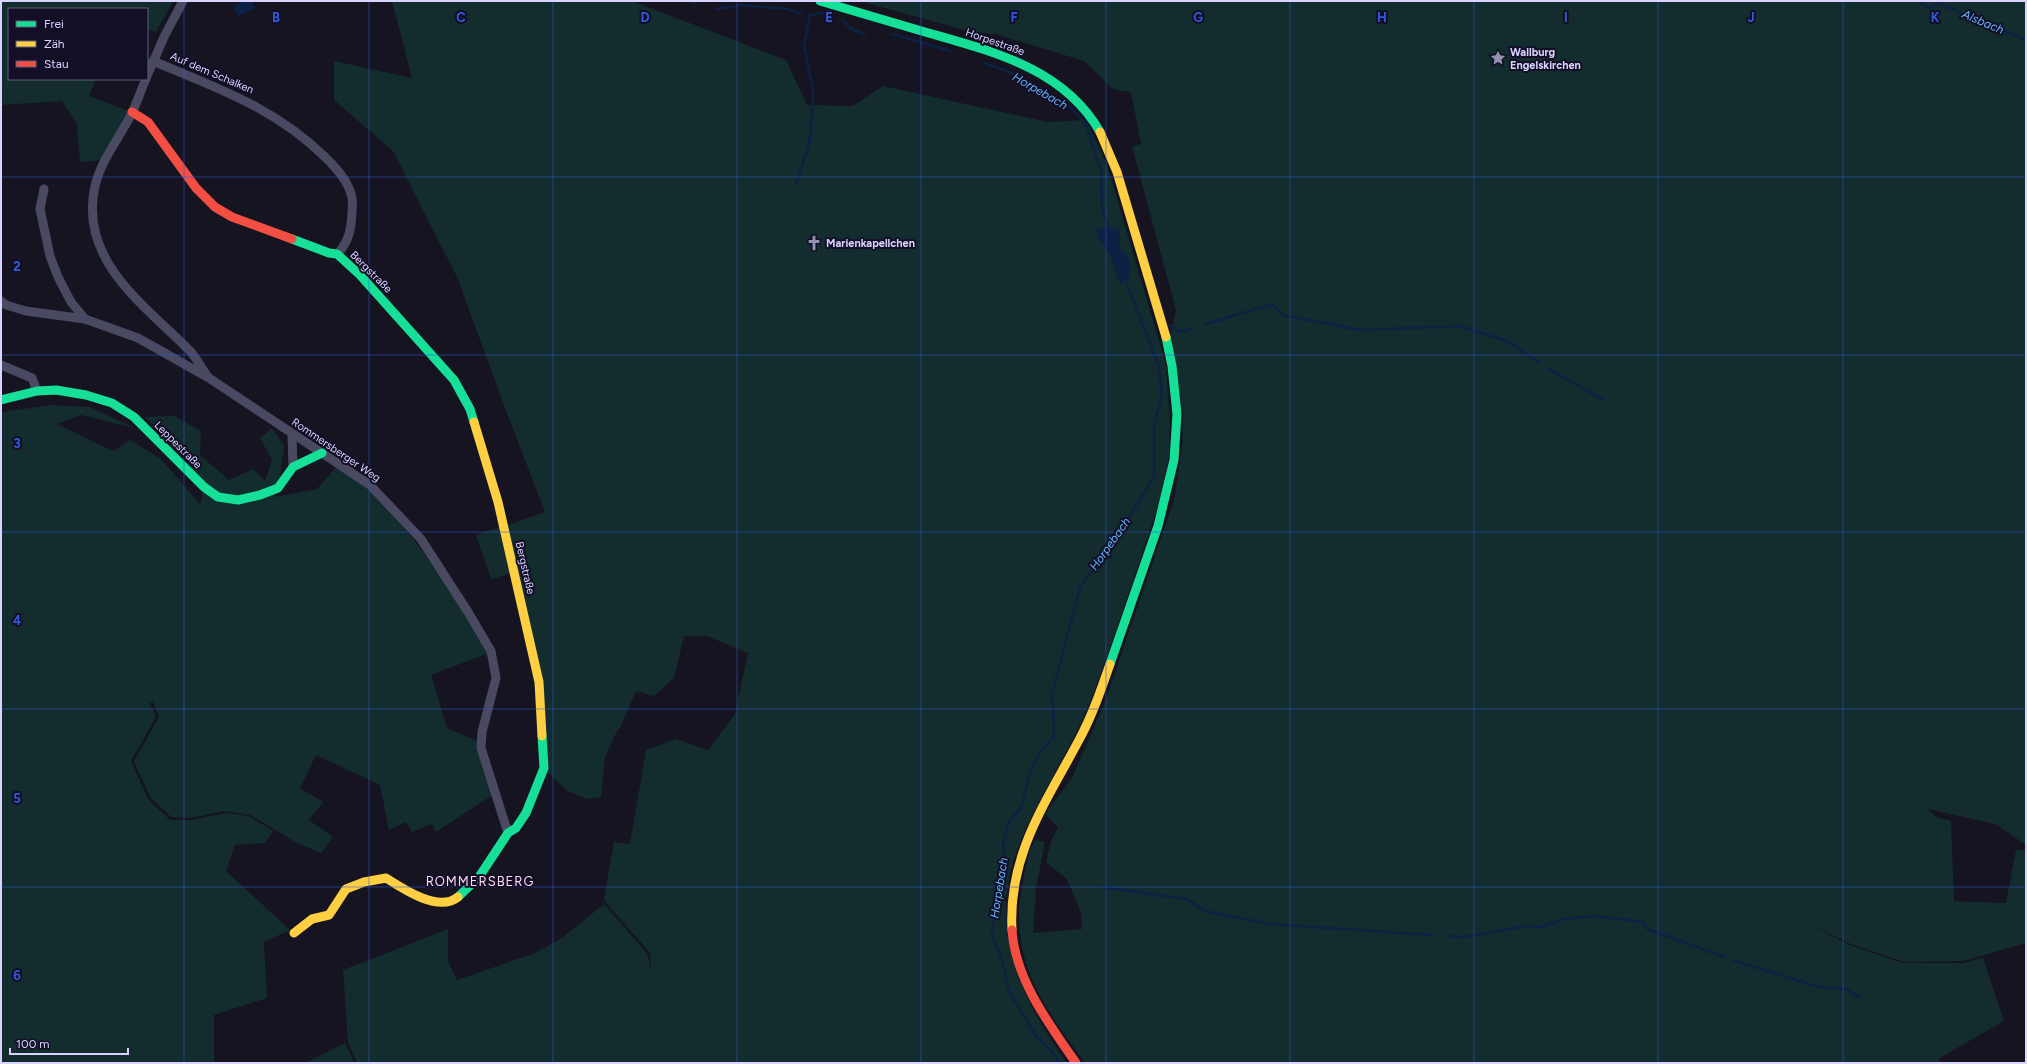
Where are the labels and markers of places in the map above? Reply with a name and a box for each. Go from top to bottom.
place label: Wallburg Engelskirchen [1510,46,1581,72]
place icon: Wallburg Engelskirchen [1489,49,1507,67]
church icon: Marienkapellchen [805,234,823,252]
place label: Marienkapellchen [826,237,915,250]

